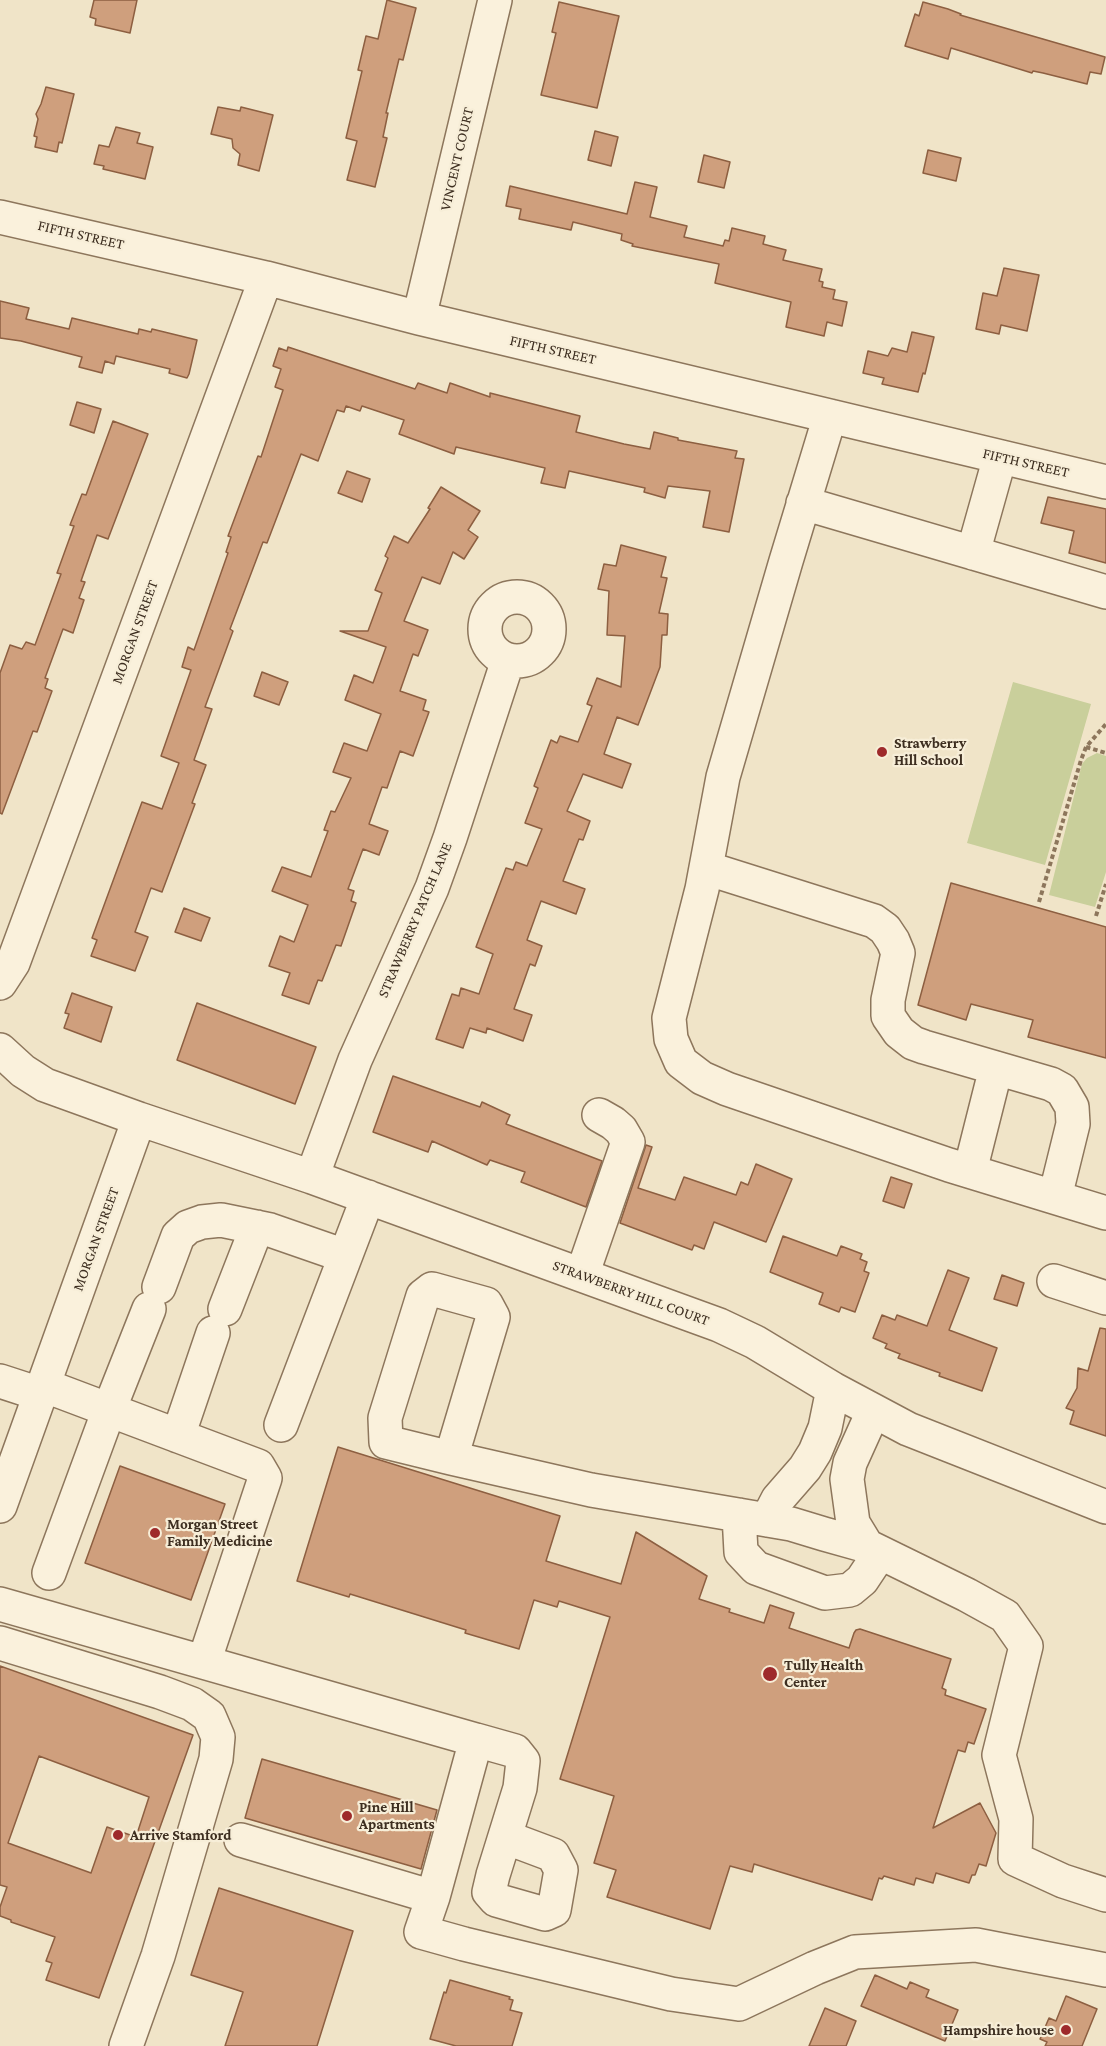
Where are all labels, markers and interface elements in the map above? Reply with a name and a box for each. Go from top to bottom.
street label: VINCENT COURT [436,106,478,212]
street label: FIFTH STREET [36,216,126,254]
street label: FIFTH STREET [508,331,598,369]
street label: FIFTH STREET [981,444,1071,482]
street label: MORGAN STREET [108,578,162,686]
place label: Strawberry Hill School [894,734,966,769]
marker: Strawberry Hill School [875,745,889,759]
street label: STRAWBERRY PATCH LANE [374,840,456,1000]
street label: MORGAN STREET [69,1185,123,1293]
street label: STRAWBERRY HILL COURT [550,1256,712,1330]
place label: Morgan Street Family Medicine [167,1515,273,1550]
marker: Morgan Street Family Medicine [148,1526,162,1540]
place label: Tully Health Center [784,1656,863,1691]
marker: Tully Health Center [761,1665,779,1683]
place label: Pine Hill Apartments [359,1798,435,1833]
marker: Pine Hill Apartments [340,1809,354,1823]
place label: Arrive Stamford [130,1826,231,1844]
marker: Arrive Stamford [111,1828,125,1842]
place label: Hampshire house [943,2021,1054,2039]
marker: Hampshire house [1059,2023,1073,2037]

